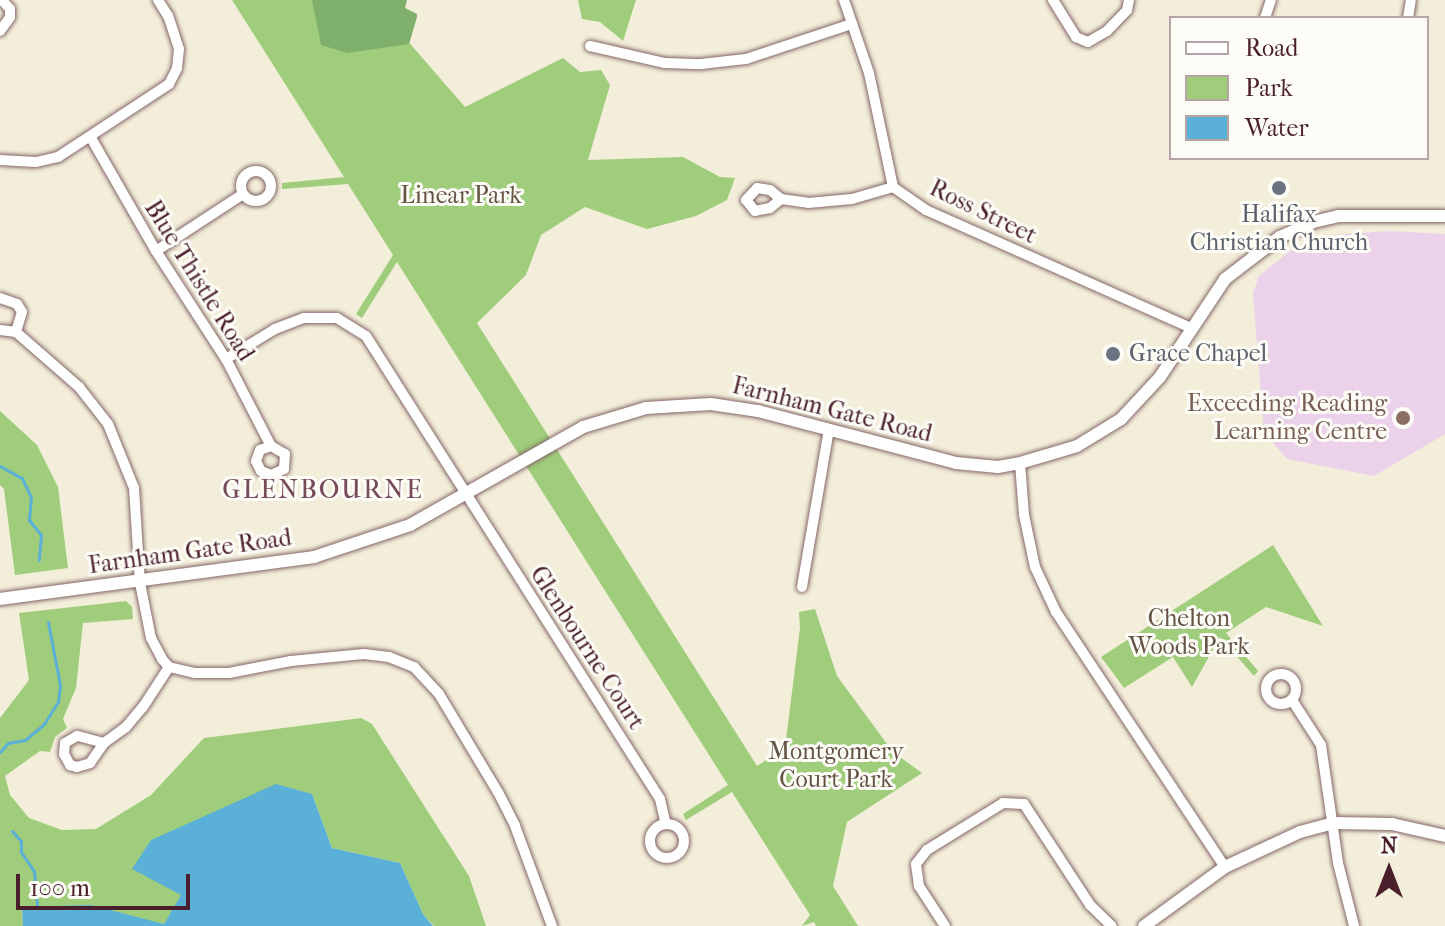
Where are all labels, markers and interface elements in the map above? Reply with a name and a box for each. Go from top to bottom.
legend [1169,16,1429,160]
text: Road [1245,34,1298,62]
text: Park [1245,74,1293,102]
text: Water [1245,114,1309,142]
street label: Ross Street [925,174,1041,250]
marker: Halifax Christian Church [1270,179,1288,197]
park label: Linear Park [400,182,522,210]
street label: Blue Thistle Road [138,195,260,367]
place label: Halifax Christian Church [1190,201,1368,257]
place label: Grace Chapel [1129,340,1267,368]
marker: Grace Chapel [1104,345,1122,363]
street label: Farnham Gate Road [729,371,935,449]
place label: Exceeding Reading Learning Centre [1187,390,1387,446]
marker: Exceeding Reading Learning Centre [1394,409,1412,427]
district label: GLENBOURNE [222,474,424,506]
street label: Farnham Gate Road [87,523,293,581]
street label: Glenbourne Court [523,561,651,735]
park label: Chelton Woods Park [1128,605,1250,661]
park label: Montgomery Court Park [768,738,904,794]
north arrow [1349,830,1429,910]
text: N [1381,833,1397,859]
scale bar [20,858,194,908]
text: 100 m [30,874,90,902]

